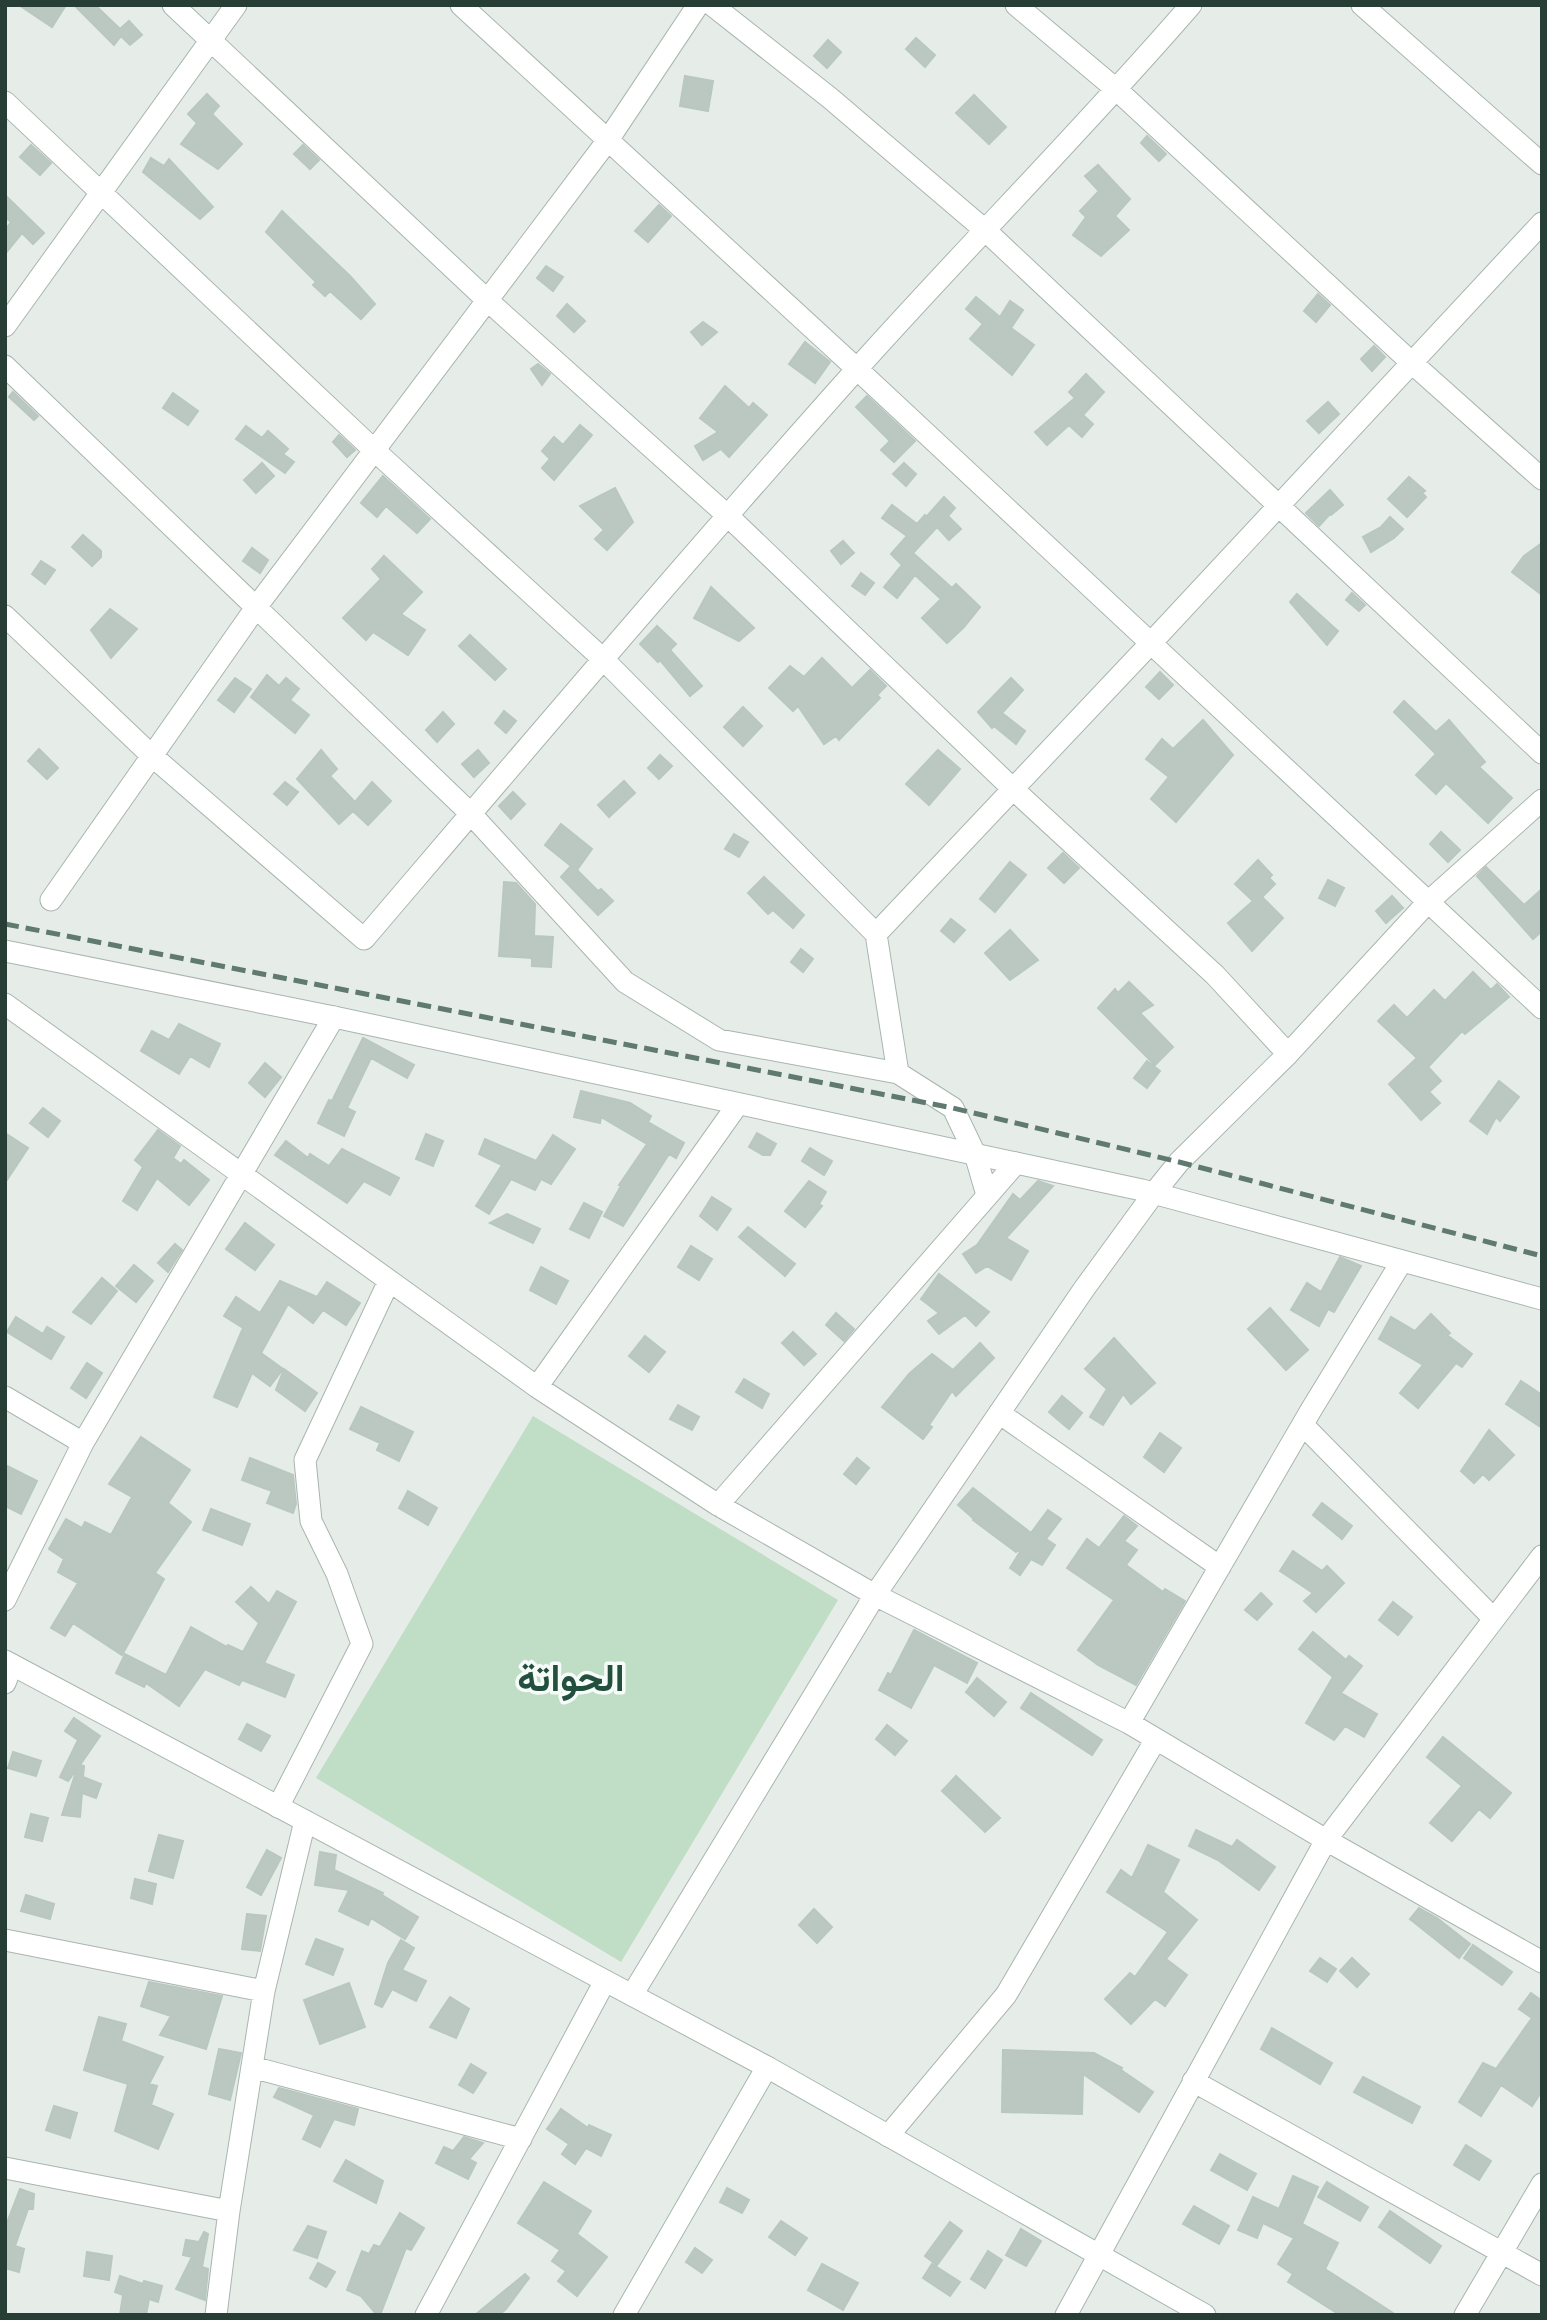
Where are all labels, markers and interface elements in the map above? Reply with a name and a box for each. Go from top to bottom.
district label: الحواتة [517,1656,625,1702]

